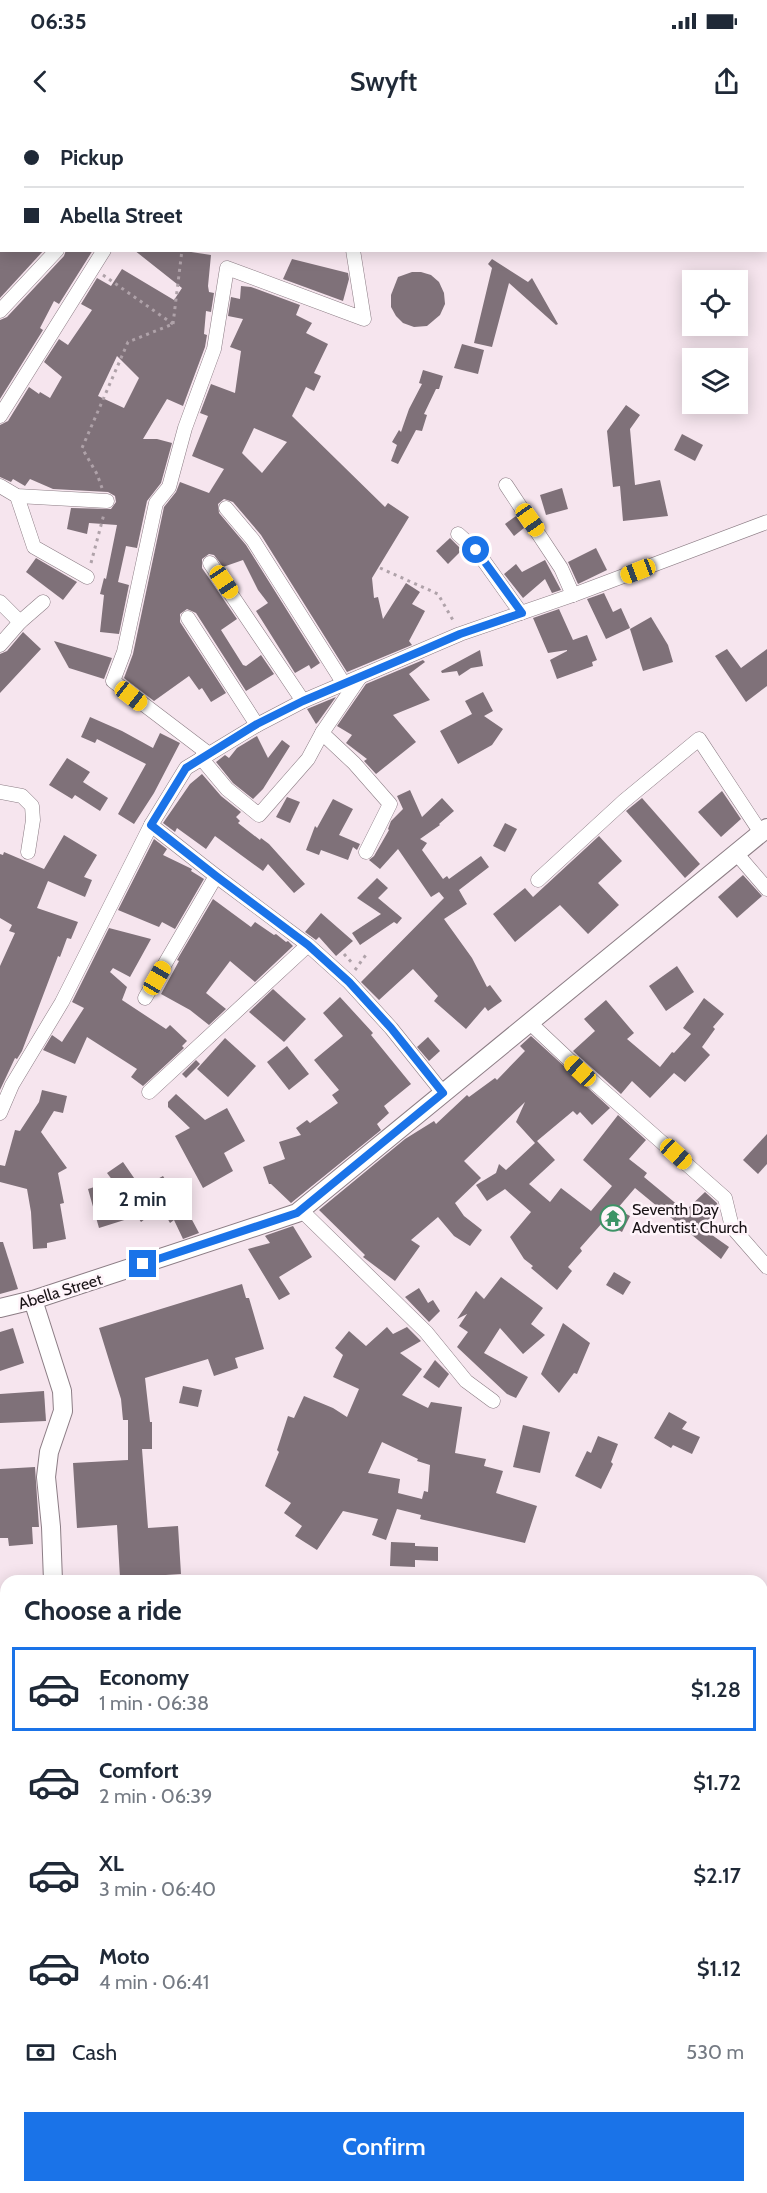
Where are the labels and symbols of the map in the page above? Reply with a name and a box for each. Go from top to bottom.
car [512,500,548,540]
route start [462,536,489,563]
car [618,556,658,586]
car [206,562,242,602]
car [111,678,151,714]
car [140,958,174,998]
car [561,1052,599,1090]
car [657,1135,695,1173]
callout: 2 min [94,1177,192,1219]
place label: Seventh Day Adventist Church [632,1200,747,1237]
temple icon: Seventh Day Adventist Church [598,1203,628,1233]
route end [129,1250,156,1277]
street label: Abella Street [16,1270,105,1313]

